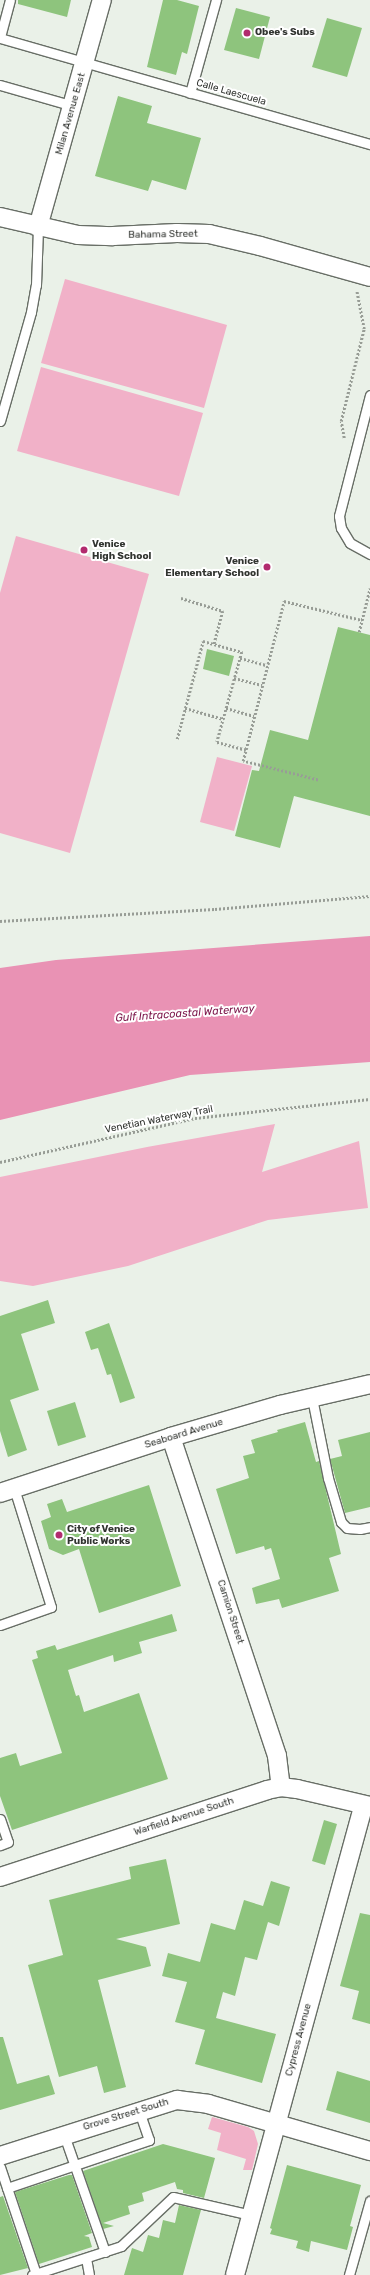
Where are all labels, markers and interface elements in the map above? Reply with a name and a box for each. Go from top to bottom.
place label: Obee's Subs [255,27,315,39]
marker: Obee's Subs [242,28,252,38]
street label: Milan Avenue East [54,72,88,156]
street label: Calle Laescuela [195,77,267,109]
street label: Bahama Street [128,228,198,242]
place label: Venice High School [92,538,151,562]
marker: Venice High School [79,545,89,555]
place label: Venice Elementary School [165,555,259,578]
marker: Venice Elementary School [262,562,272,572]
water label: Gulf Intracoastal Waterway [115,1003,255,1025]
street label: Venetian Waterway Trail [104,1104,214,1136]
street label: Seaboard Avenue [143,1416,225,1452]
place label: City of Venice Public Works [67,1523,136,1546]
marker: City of Venice Public Works [54,1530,64,1540]
street label: Camion Street [214,1578,246,1646]
street label: Warfield Avenue South [132,1795,236,1839]
street label: Cypress Avenue [283,2002,315,2078]
street label: Grove Street South [82,2096,170,2134]

